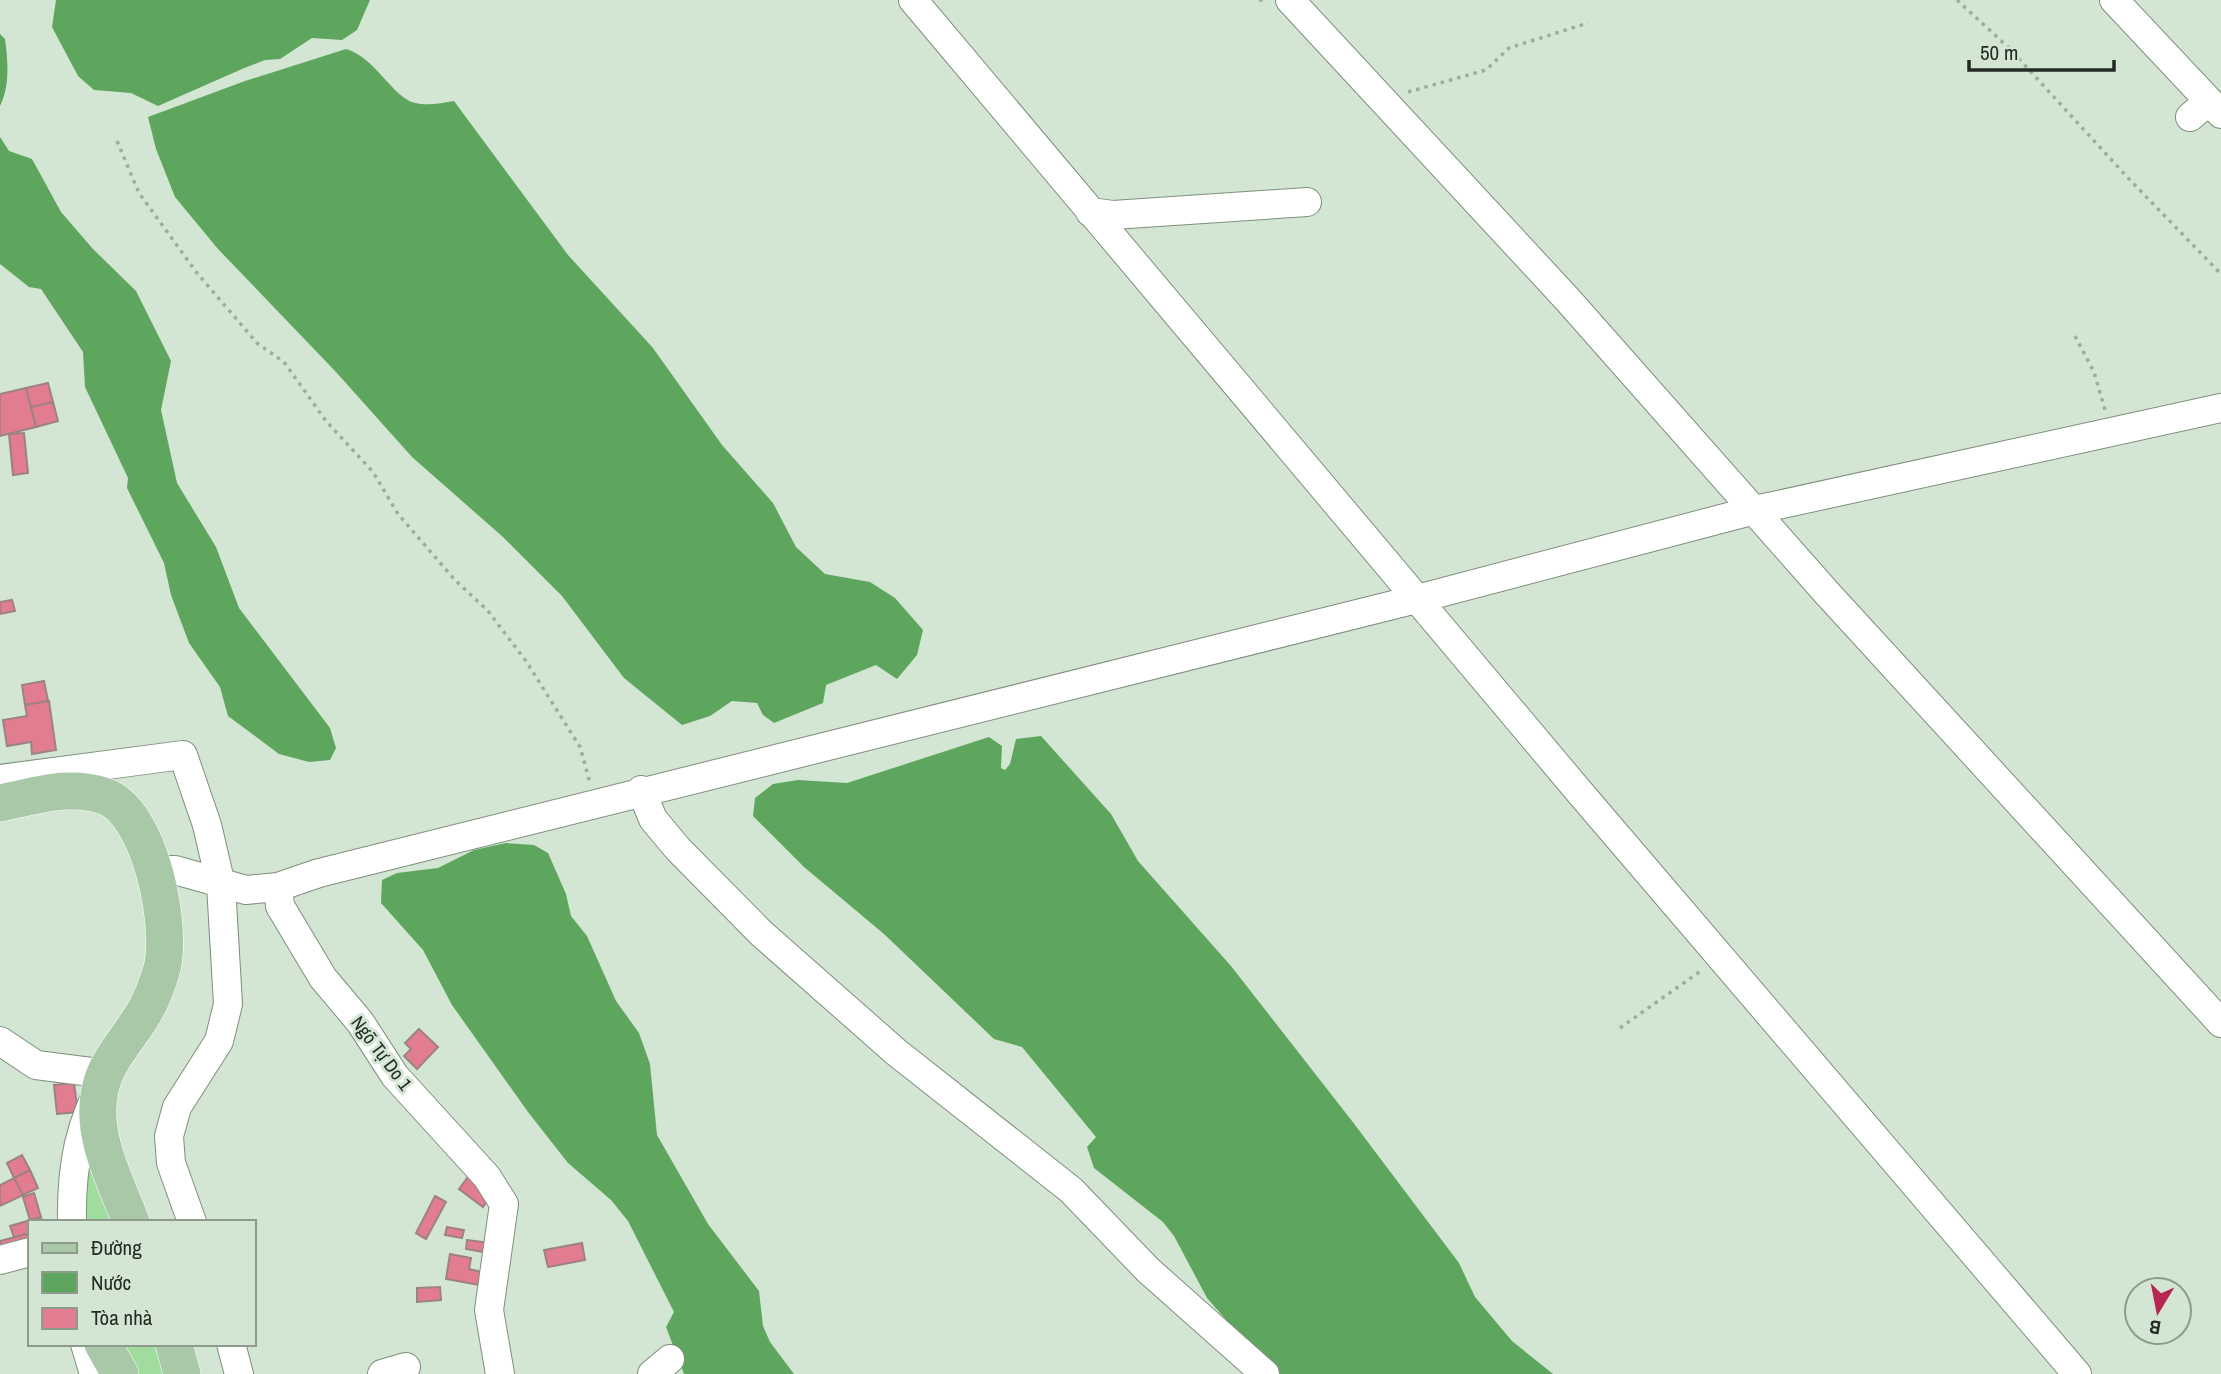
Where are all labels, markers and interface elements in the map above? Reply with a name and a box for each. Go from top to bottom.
scale bar [1969,28,2114,72]
text: 50 m [1980,38,2018,67]
street label: Ngõ Tự Do 1 [346,1011,419,1096]
legend [28,1220,256,1346]
text: Đường [91,1233,142,1262]
text: Nước [91,1268,131,1297]
north arrow [2123,1276,2193,1346]
text: Tòa nhà [91,1303,153,1332]
text: B [2147,1314,2163,1342]

